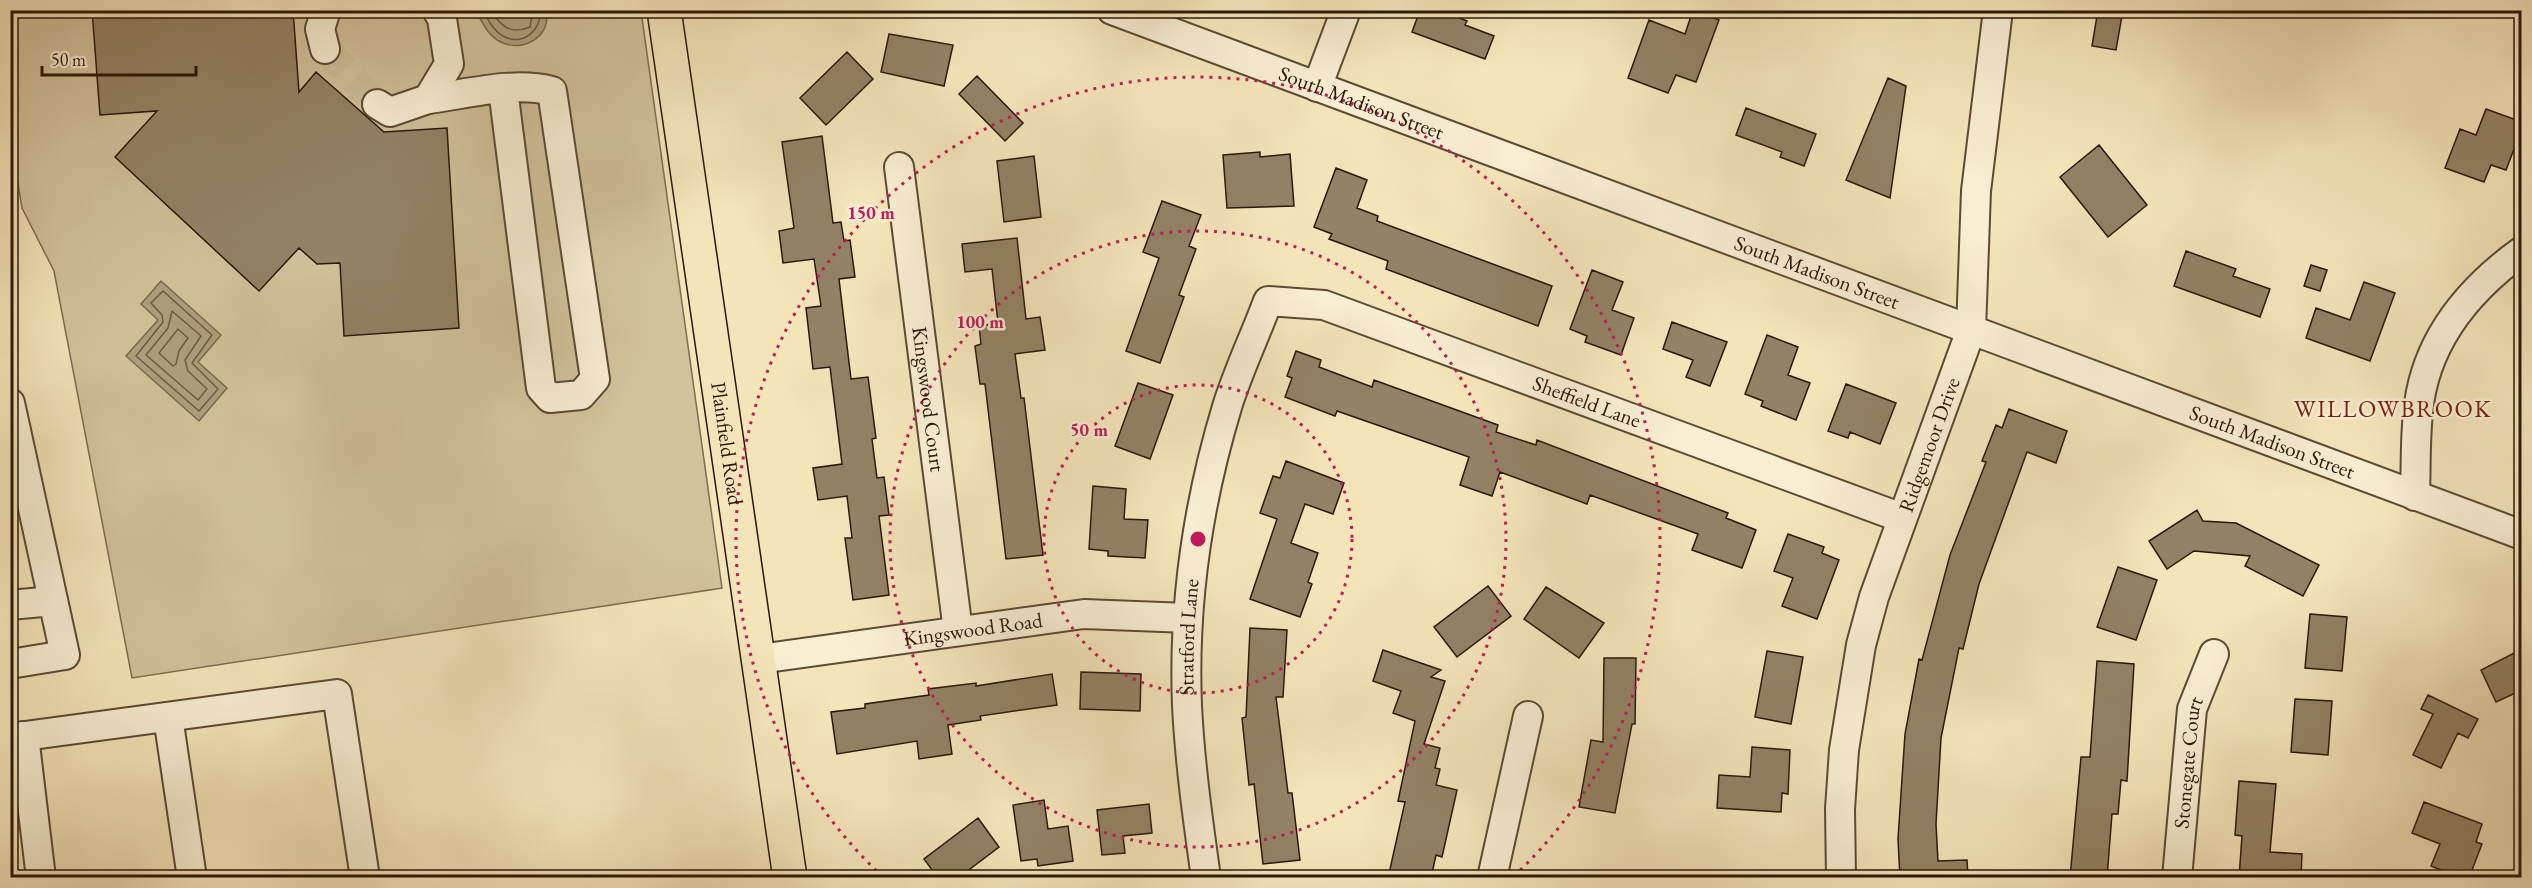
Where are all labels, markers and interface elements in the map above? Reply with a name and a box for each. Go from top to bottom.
scale bar [42,39,196,77]
text: 50 m [51,48,86,71]
street label: South Madison Street [1275,59,1448,146]
text: 150 m [847,201,895,224]
street label: South Madison Street [1731,229,1904,315]
text: 100 m [956,310,1004,333]
street label: Kingswood Court [906,325,952,474]
street label: Sheffield Lane [1529,369,1645,434]
street label: Ridgemoor Drive [1892,374,1966,516]
street label: Plainfield Road [705,380,750,507]
district label: WILLOWBROOK [2294,393,2492,424]
street label: South Madison Street [2186,398,2359,485]
text: 50 m [1070,418,1108,441]
centre of rings [1188,529,1208,549]
street label: Stratford Lane [1172,577,1205,696]
street label: Kingswood Road [902,606,1044,652]
street label: Stonegate Court [2167,692,2209,830]

